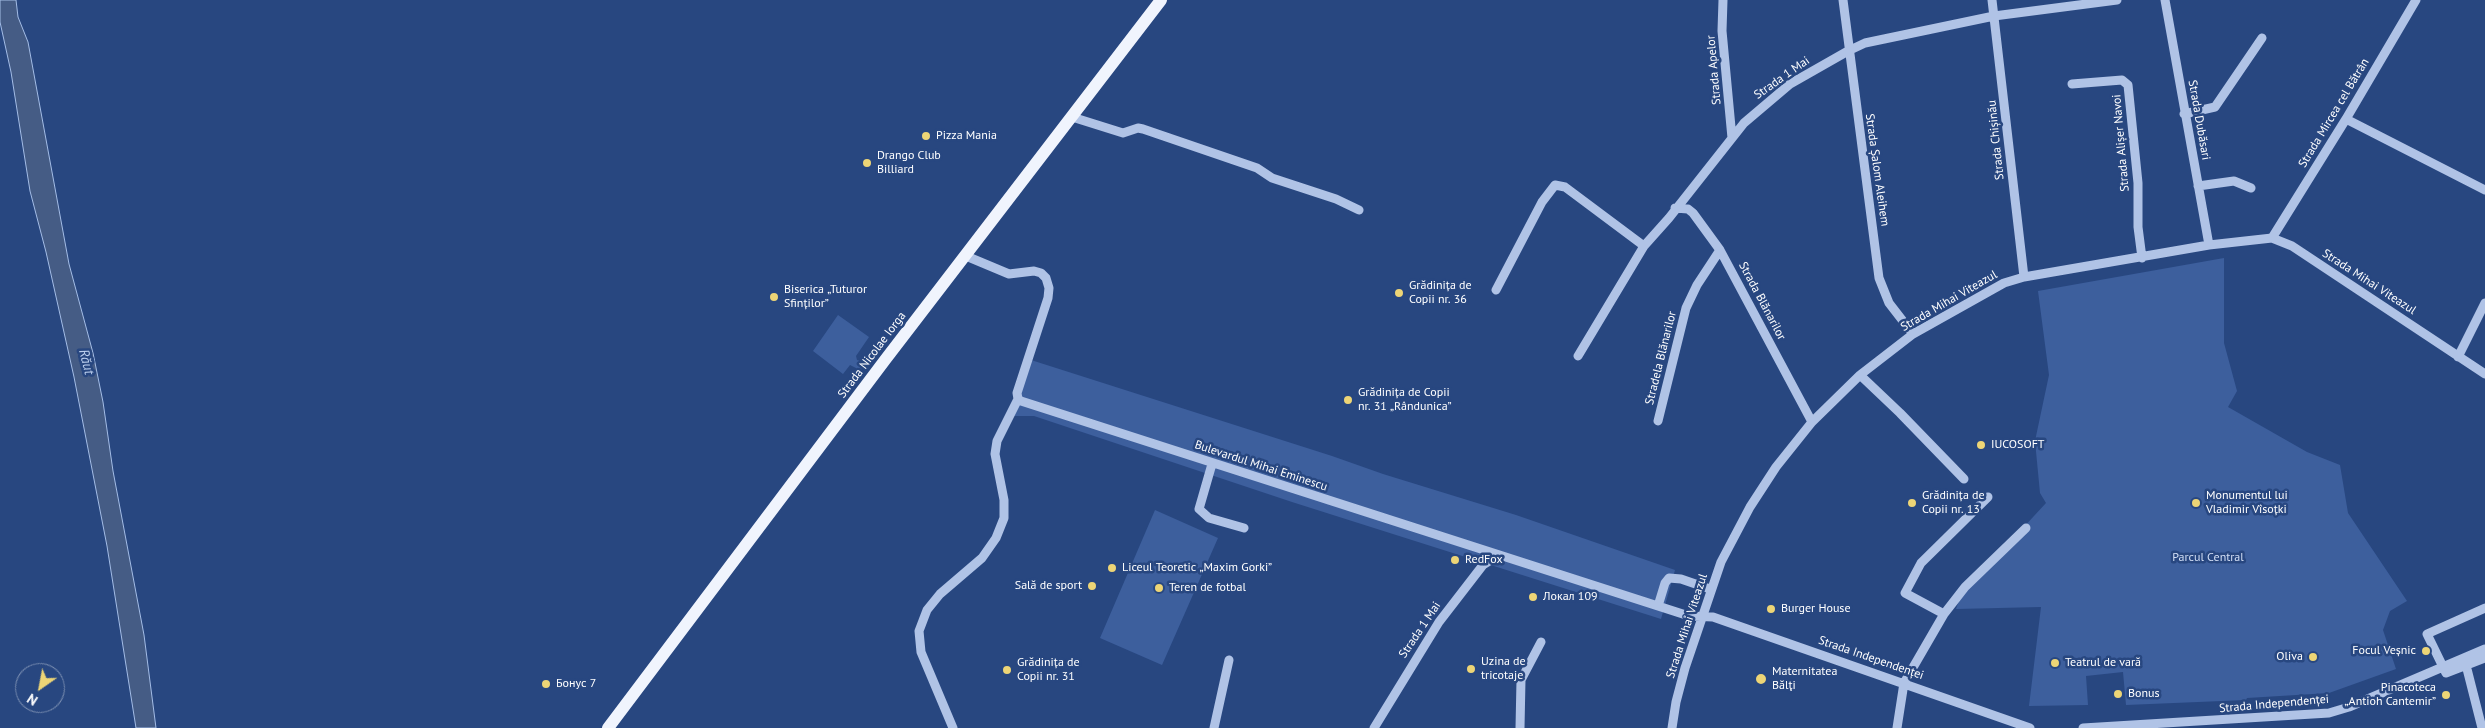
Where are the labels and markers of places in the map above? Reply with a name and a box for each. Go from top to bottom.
place label: Pizza Mania [936,129,997,143]
marker: Pizza Mania [920,130,932,142]
place label: Drango Club Billiard [877,149,941,177]
marker: Drango Club Billiard [861,157,873,169]
place label: Grădinița de Copii nr. 36 [1409,279,1472,307]
place label: Biserica „Tuturor Sfinților” [784,283,867,311]
marker: Grădinița de Copii nr. 36 [1393,287,1405,299]
marker: Biserica „Tuturor Sfinților” [768,291,780,303]
place label: Grădinița de Copii nr. 31 „Rândunica” [1358,386,1452,414]
marker: Grădinița de Copii nr. 31 „Rândunica” [1342,394,1354,406]
place label: IUCOSOFT [1991,438,2045,452]
marker: IUCOSOFT [1975,439,1987,451]
place label: Grădinița de Copii nr. 13 [1922,489,1985,517]
place label: Monumentul lui Vladimir Vîsoțki [2206,489,2288,517]
marker: Grădinița de Copii nr. 13 [1906,497,1918,509]
marker: Monumentul lui Vladimir Vîsoțki [2190,497,2202,509]
place label: RedFox [1465,553,1503,567]
marker: RedFox [1449,554,1461,566]
place label: Liceul Teoretic „Maxim Gorki” [1122,561,1272,575]
marker: Liceul Teoretic „Maxim Gorki” [1106,562,1118,574]
place label: Sală de sport [1015,579,1082,593]
marker: Sală de sport [1086,580,1098,592]
place label: Teren de fotbal [1169,581,1246,595]
marker: Teren de fotbal [1153,582,1165,594]
place label: Локал 109 [1543,590,1597,604]
marker: Локал 109 [1527,591,1539,603]
place label: Burger House [1781,602,1850,616]
marker: Burger House [1765,603,1777,615]
place label: Focul Veșnic [2352,644,2416,658]
marker: Focul Veșnic [2420,645,2432,657]
place label: Oliva [2276,650,2303,664]
marker: Oliva [2307,651,2319,663]
place label: Uzina de tricotaje [1481,655,1526,683]
place label: Grădinița de Copii nr. 31 [1017,656,1080,684]
place label: Teatrul de vară [2065,656,2141,670]
marker: Teatrul de vară [2049,657,2061,669]
marker: Uzina de tricotaje [1465,663,1477,675]
marker: Grădinița de Copii nr. 31 [1001,664,1013,676]
place label: Maternitatea Bălţi [1772,665,1837,693]
marker: Maternitatea Bălţi [1754,672,1768,686]
place label: Бонус 7 [556,677,596,691]
marker: Бонус 7 [540,678,552,690]
place label: Pinacoteca „Antioh Cantemir” [2345,681,2436,709]
place label: Bonus [2128,687,2160,701]
marker: Bonus [2112,688,2124,700]
marker: Pinacoteca „Antioh Cantemir” [2440,689,2452,701]

